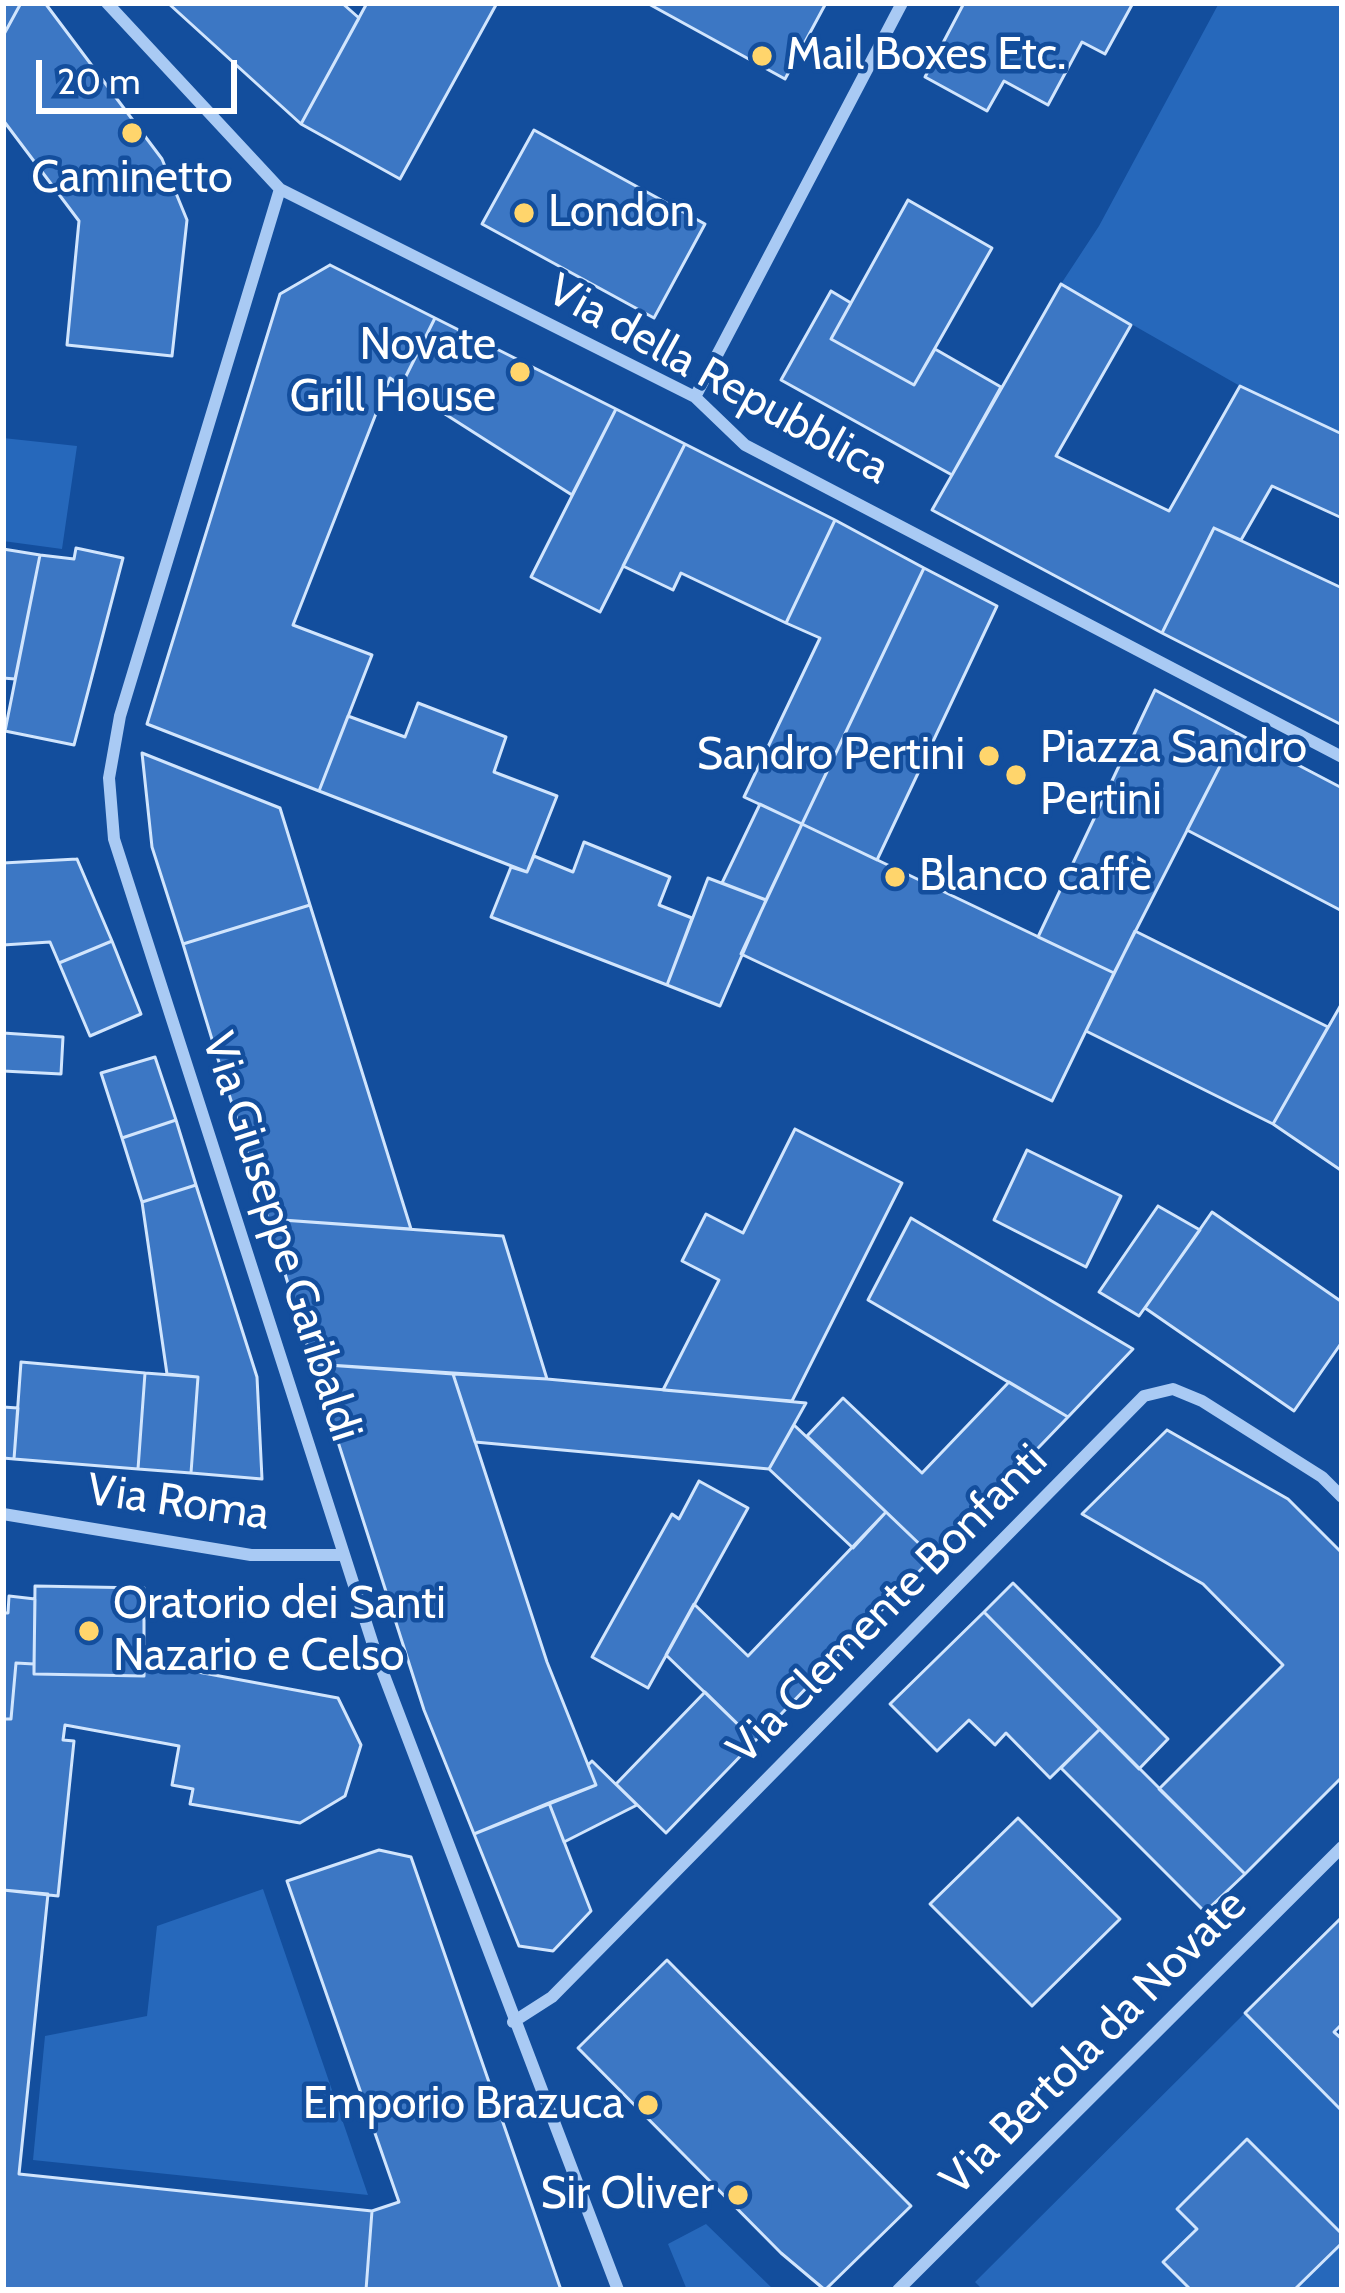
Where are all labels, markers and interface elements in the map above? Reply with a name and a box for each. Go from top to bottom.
place label: Mail Boxes Etc. [786,29,1066,83]
scale bar [42,36,243,110]
marker: Mail Boxes Etc. [749,43,775,69]
text: 20 m [57,59,141,103]
marker: Caminetto [119,120,145,146]
place label: Caminetto [31,152,233,206]
place label: London [548,186,695,240]
marker: London [511,200,537,226]
street label: Via della Repubblica [538,264,898,496]
place label: Novate Grill House [290,319,496,425]
marker: Novate Grill House [507,359,533,385]
place label: Piazza Sandro Pertini [1040,722,1307,828]
place label: Sandro Pertini [697,729,965,783]
marker: Sandro Pertini [976,743,1002,769]
marker: Piazza Sandro Pertini [1003,762,1029,788]
place label: Blanco caffè [919,850,1152,904]
marker: Blanco caffè [882,864,908,890]
street label: Via Giuseppe Garibaldi [190,1026,372,1448]
street label: Via Clemente Bonfanti [717,1434,1059,1776]
street label: Via Roma [84,1464,272,1542]
place label: Oratorio dei Santi Nazario e Celso [113,1578,446,1684]
marker: Oratorio dei Santi Nazario e Celso [76,1618,102,1644]
street label: Via Bertola da Novate [930,1879,1258,2207]
place label: Emporio Brazuca [303,2078,624,2132]
marker: Emporio Brazuca [635,2092,661,2118]
place label: Sir Oliver [541,2168,714,2222]
marker: Sir Oliver [725,2182,751,2208]

